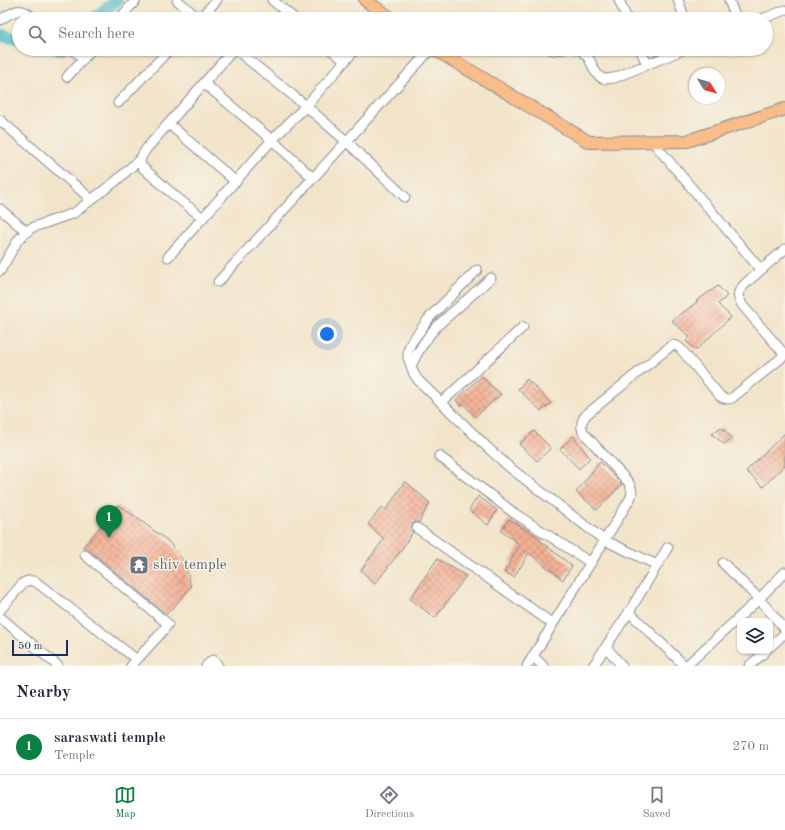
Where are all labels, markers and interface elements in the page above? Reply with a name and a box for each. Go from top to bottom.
search box [12,12,773,56]
icon: search [26,23,48,45]
text: Search here [58,27,135,42]
north arrow [689,68,725,104]
your location [317,324,337,344]
pin: 1 [96,505,122,538]
temple icon: shiv temple [128,554,150,576]
place label: shiv temple [153,558,227,573]
map controls [737,618,773,654]
button: layers [737,618,773,654]
scale bar [12,638,68,657]
text: 50 m [18,641,43,652]
text: Nearby [16,684,71,701]
text: saraswati temple [54,731,166,746]
text: 1 [25,740,33,753]
text: 270 m [732,740,769,753]
text: Temple [54,749,95,762]
tab: Map [114,784,136,822]
tab: Directions [365,784,414,822]
tab: Saved [643,784,671,822]

